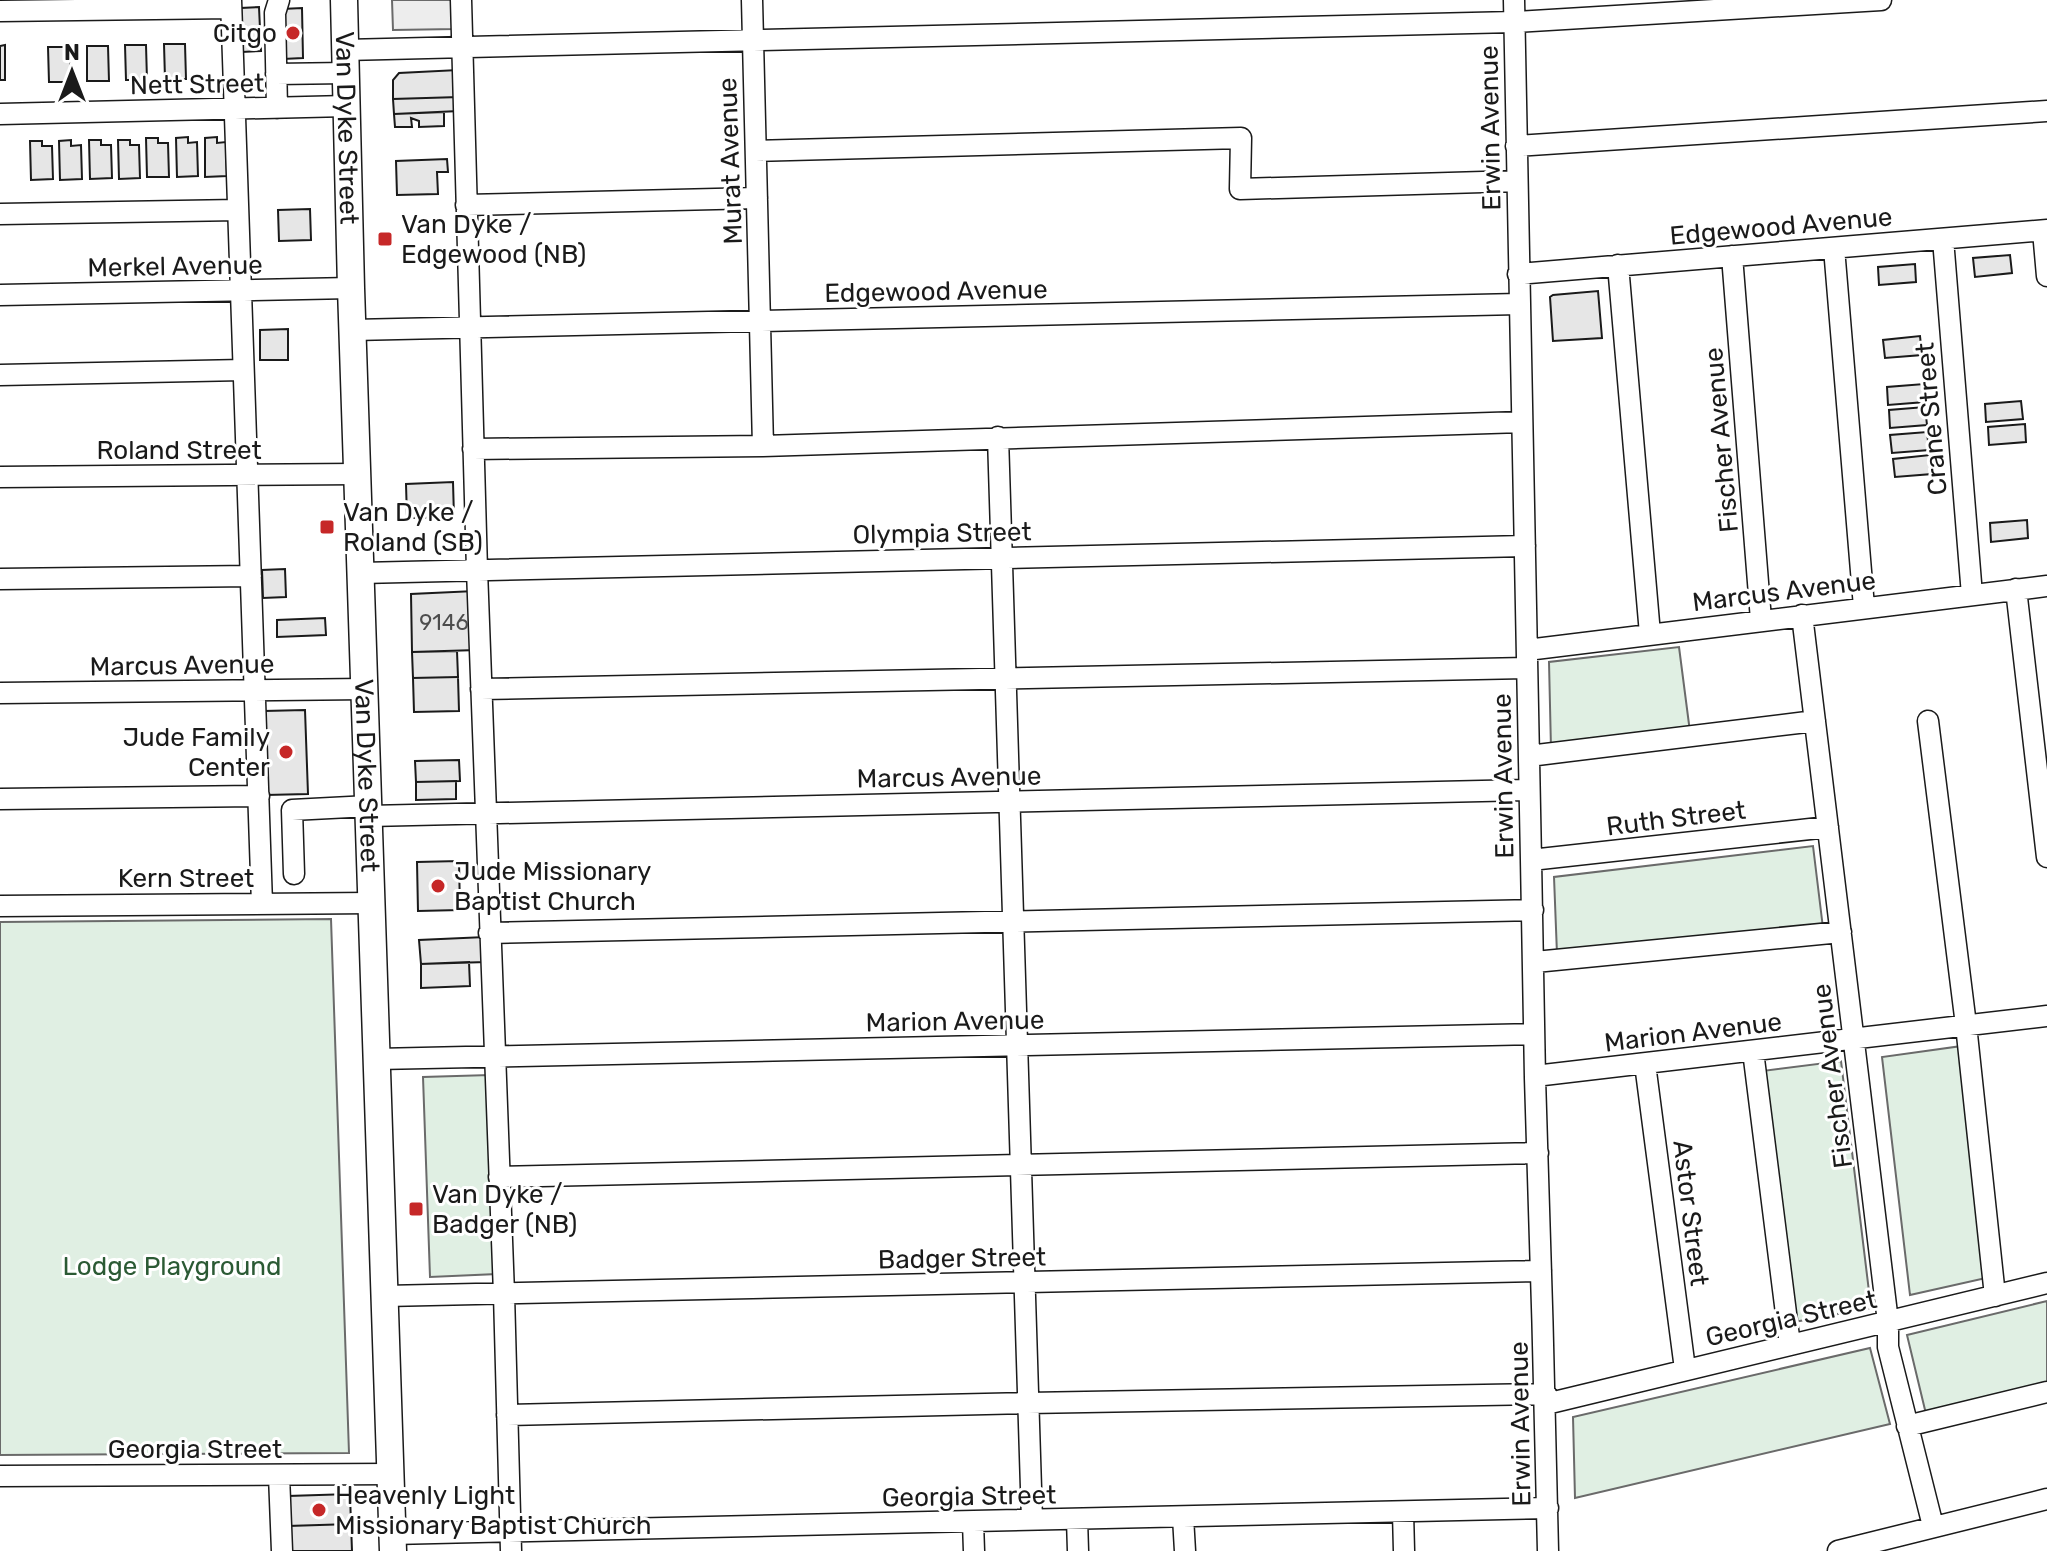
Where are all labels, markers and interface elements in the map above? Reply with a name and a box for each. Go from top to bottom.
place label: Citgo [213,18,277,49]
marker: Citgo [284,24,302,42]
street label: Van Dyke Street [329,31,364,225]
north arrow [32,32,112,112]
text: N [64,39,80,66]
street label: Erwin Avenue [1474,45,1507,211]
street label: Nett Street [130,68,264,101]
street label: Murat Avenue [712,77,749,245]
street label: Edgewood Avenue [1668,201,1894,252]
place label: Van Dyke / Edgewood (NB) [401,209,586,270]
marker: Van Dyke / Edgewood (NB) [376,230,394,248]
street label: Merkel Avenue [87,249,263,284]
street label: Edgewood Avenue [824,274,1048,309]
street label: Crane Street [1909,341,1954,497]
street label: Fischer Avenue [1698,346,1745,534]
street label: Roland Street [96,435,262,466]
place label: Van Dyke / Roland (SB) [343,497,483,558]
street label: Olympia Street [852,516,1032,551]
marker: Van Dyke / Roland (SB) [318,518,336,536]
street label: Marcus Avenue [1691,565,1878,618]
house number: 9146 [419,609,469,636]
street label: Marcus Avenue [89,648,275,683]
street label: Van Dyke Street [348,679,385,873]
street label: Erwin Avenue [1487,693,1520,859]
place label: Jude Family Center [123,722,270,783]
marker: Jude Family Center [277,743,295,761]
street label: Marcus Avenue [856,760,1042,795]
street label: Ruth Street [1605,795,1748,842]
place label: Jude Missionary Baptist Church [454,856,651,917]
street label: Kern Street [118,863,254,894]
marker: Jude Missionary Baptist Church [429,877,447,895]
street label: Fischer Avenue [1806,982,1859,1170]
street label: Marion Avenue [865,1004,1045,1039]
street label: Marion Avenue [1603,1006,1784,1059]
street label: Astor Street [1666,1138,1715,1288]
place label: Van Dyke / Badger (NB) [432,1179,577,1240]
marker: Van Dyke / Badger (NB) [407,1200,425,1218]
street label: Badger Street [878,1242,1046,1275]
park label: Lodge Playground [62,1251,282,1282]
street label: Georgia Street [1703,1284,1880,1353]
street label: Erwin Avenue [1504,1341,1537,1507]
street label: Georgia Street [108,1434,282,1465]
street label: Georgia Street [882,1479,1057,1514]
place label: Heavenly Light Missionary Baptist Church [335,1480,652,1541]
marker: Heavenly Light Missionary Baptist Church [310,1501,328,1519]

